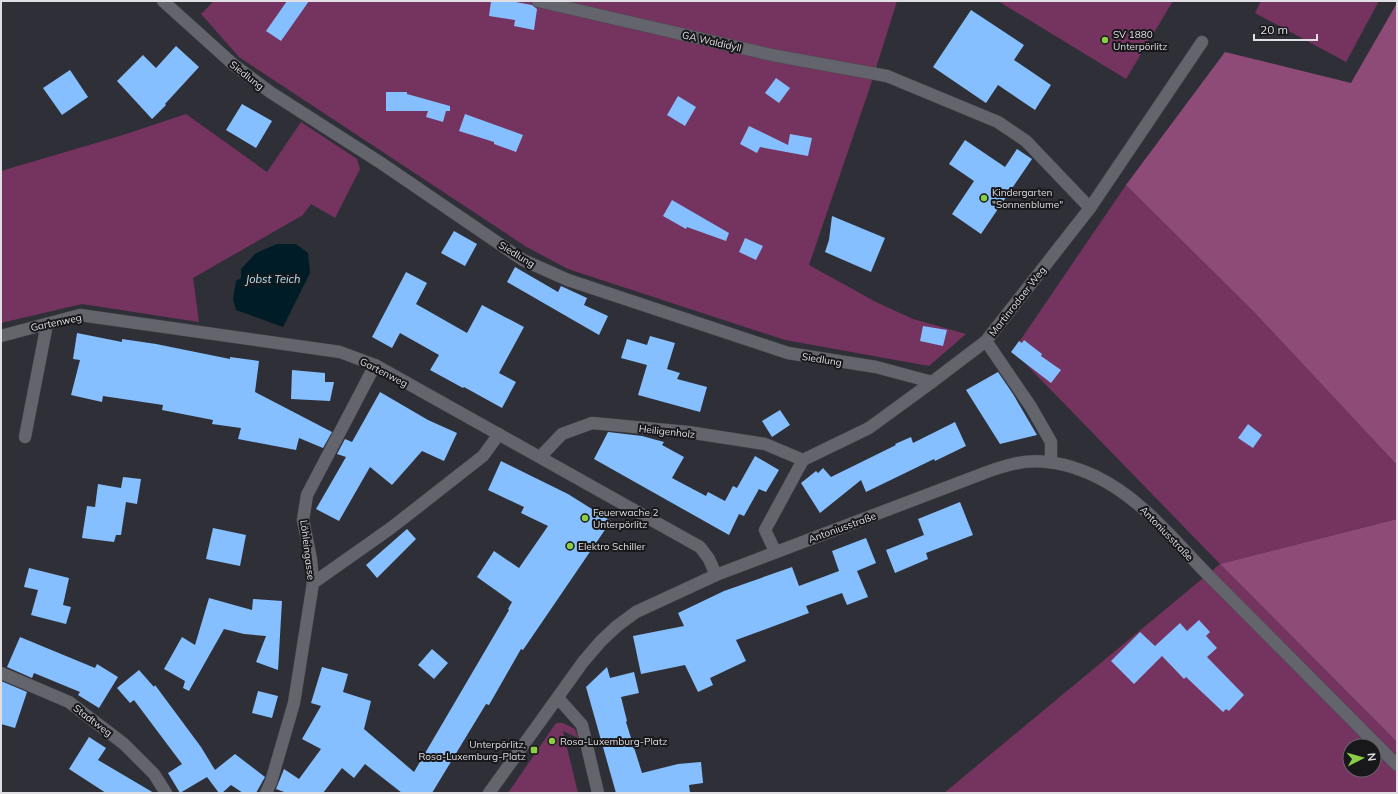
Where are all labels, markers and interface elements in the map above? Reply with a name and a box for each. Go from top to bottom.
scale bar [1254,16,1317,42]
text: 20 m [1260,22,1288,37]
street label: GA Waldidyll [681,28,743,55]
place label: SV 1880 Unterpörlitz [1113,28,1167,53]
marker: SV 1880 Unterpörlitz [1100,35,1110,45]
street label: Siedlung [227,58,266,93]
place label: Kindergarten "Sonnenblume" [992,186,1063,211]
marker: Kindergarten "Sonnenblume" [979,193,989,203]
street label: Siedlung [496,239,537,270]
street label: Martinrodaer Weg [986,264,1049,339]
water label: Jobst Teich [245,272,300,286]
street label: Gartenweg [29,311,83,334]
street label: Siedlung [801,350,843,369]
street label: Gartenweg [358,355,410,390]
street label: Heiligenholz [638,422,696,441]
street label: Antoniusstraße [1137,503,1196,563]
place label: Feuerwache 2 Unterpörlitz [593,506,658,531]
street label: Antoniusstraße [807,509,878,546]
marker: Feuerwache 2 Unterpörlitz [580,513,590,523]
street label: Löhleingasse [297,519,318,581]
place label: Elektro Schiller [578,540,646,553]
marker: Elektro Schiller [565,541,575,551]
street label: Stadtweg [71,702,115,739]
place label: Rosa-Luxemburg-Platz [560,735,668,748]
marker: Rosa-Luxemburg-Platz [547,736,557,746]
place label: Unterpörlitz, Rosa-Luxemburg-Platz [418,738,526,763]
north arrow [1342,738,1382,778]
marker: Unterpörlitz, Rosa-Luxemburg-Platz [529,745,539,755]
text: N [1365,752,1379,762]

